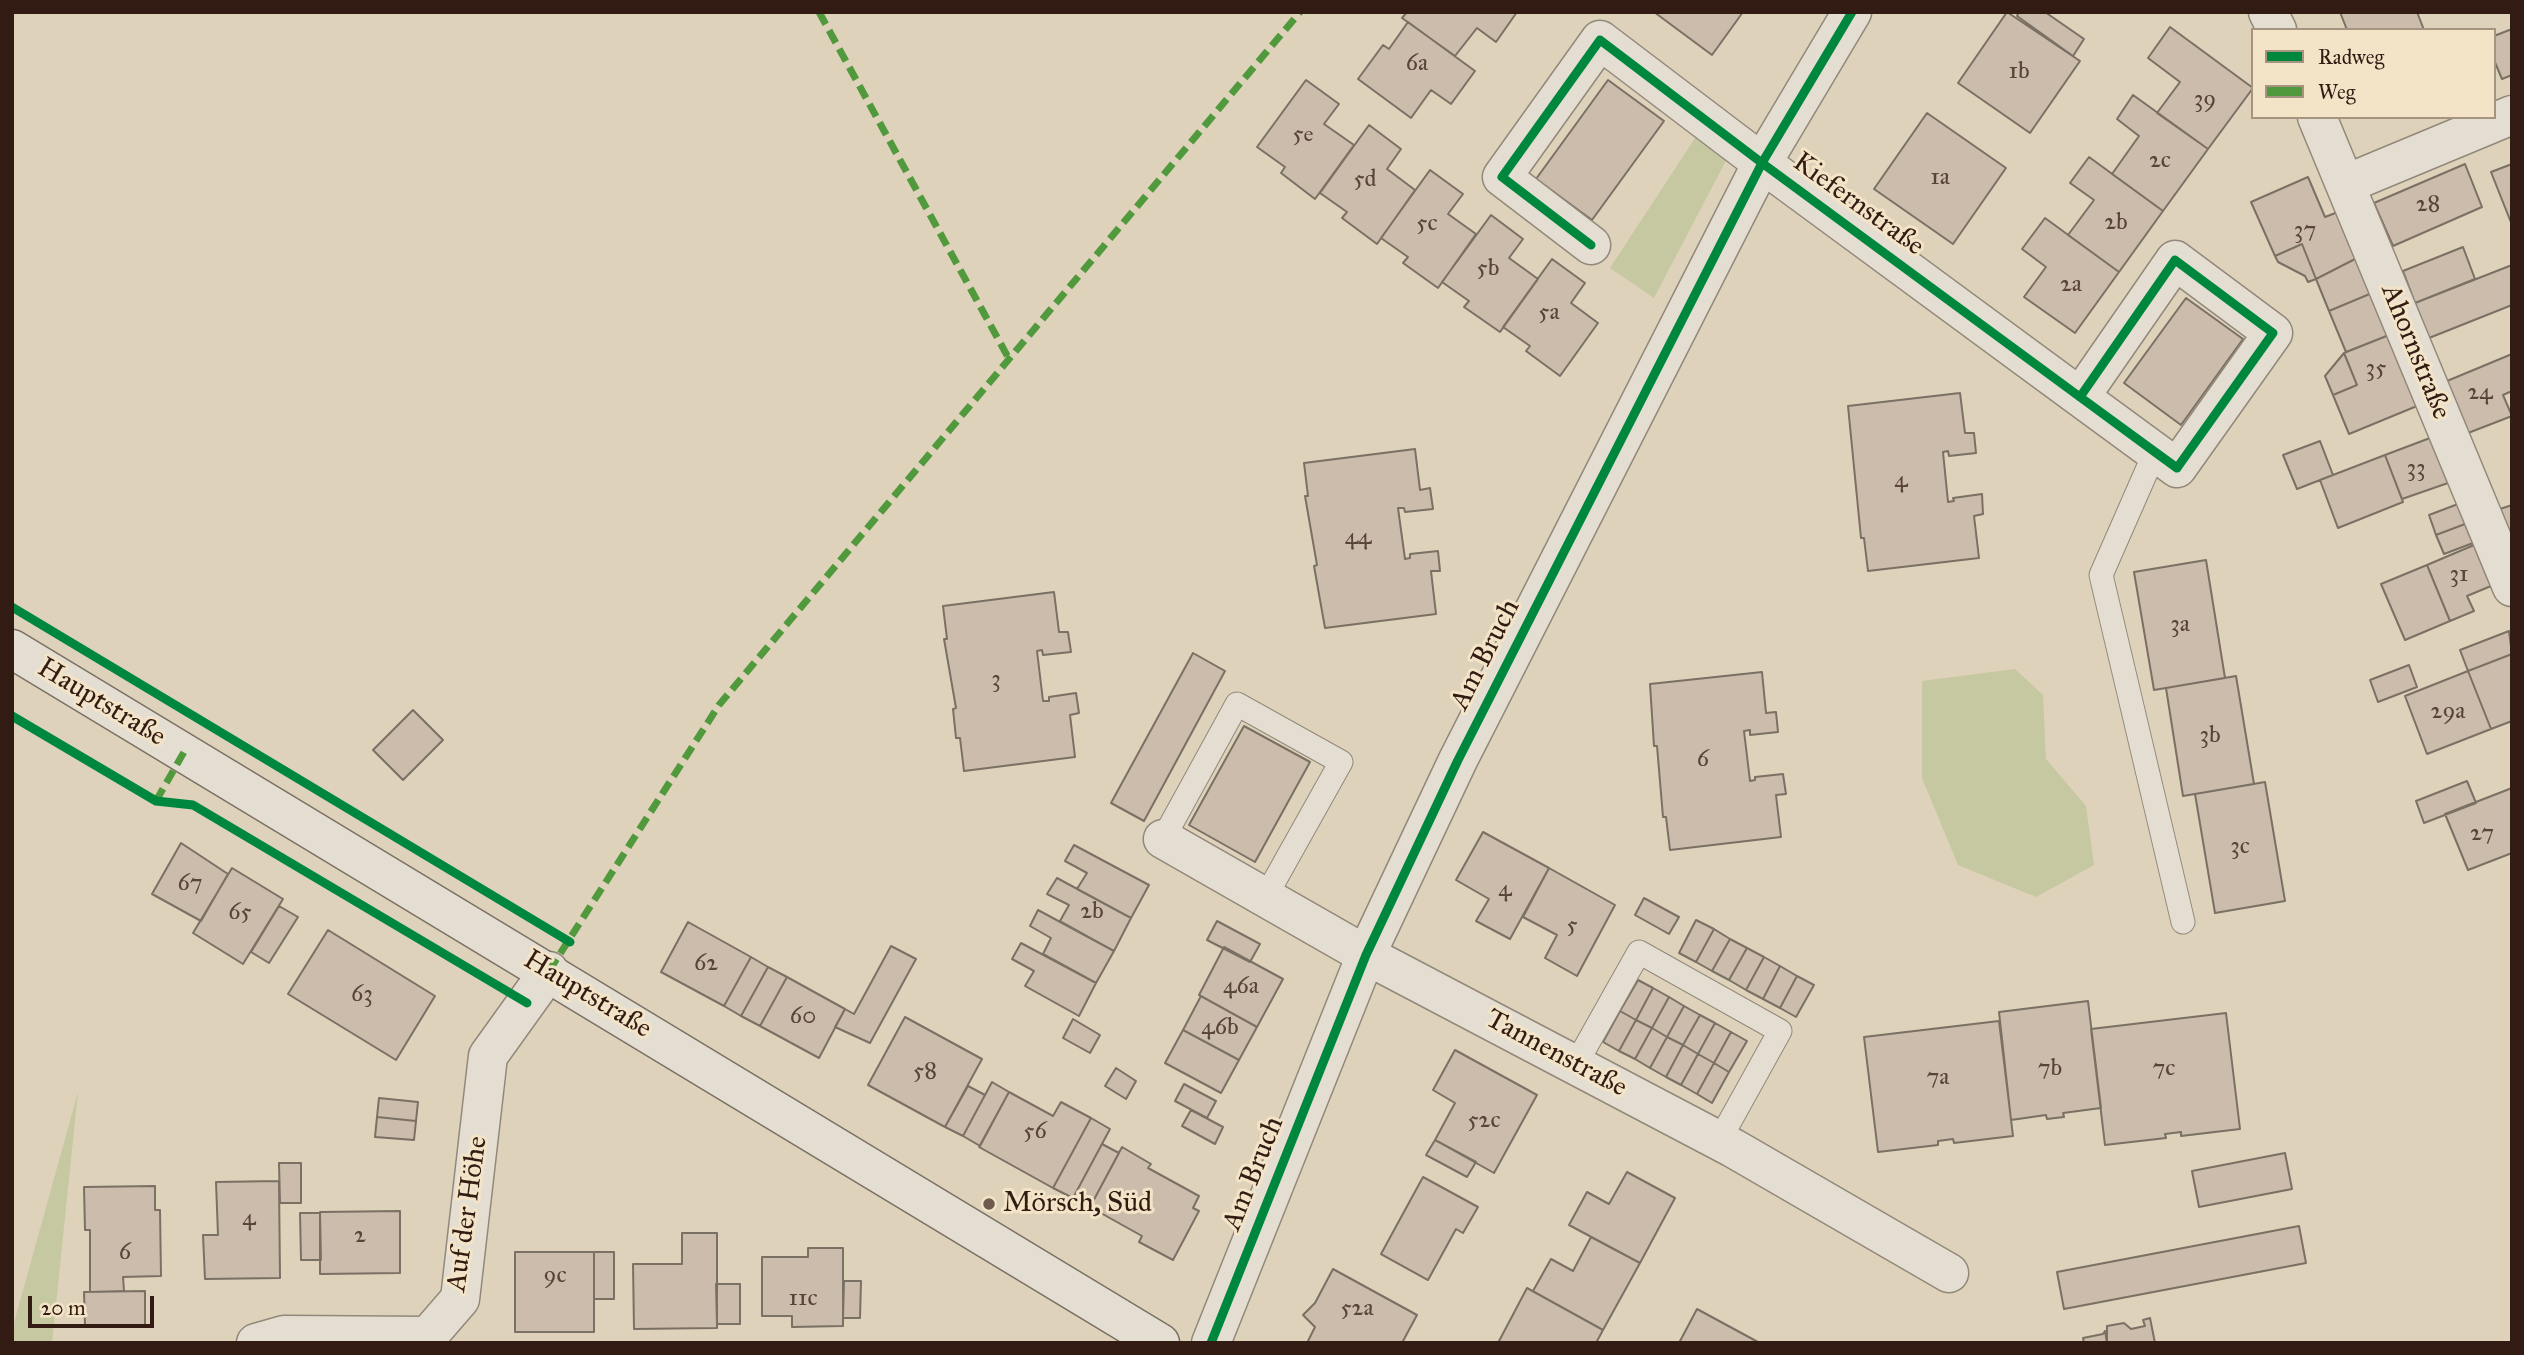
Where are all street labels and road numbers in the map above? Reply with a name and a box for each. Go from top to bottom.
street label: Kiefernstraße [1786,146,1930,264]
street label: Ahornstraße [2373,280,2457,424]
street label: Am Bruch [1444,594,1528,716]
street label: Hauptstraße [31,652,171,754]
street label: Hauptstraße [517,944,657,1046]
street label: Tannenstraße [1480,1003,1632,1105]
street label: Am Bruch [1216,1112,1292,1236]
street label: Auf der Höhe [440,1134,496,1294]

